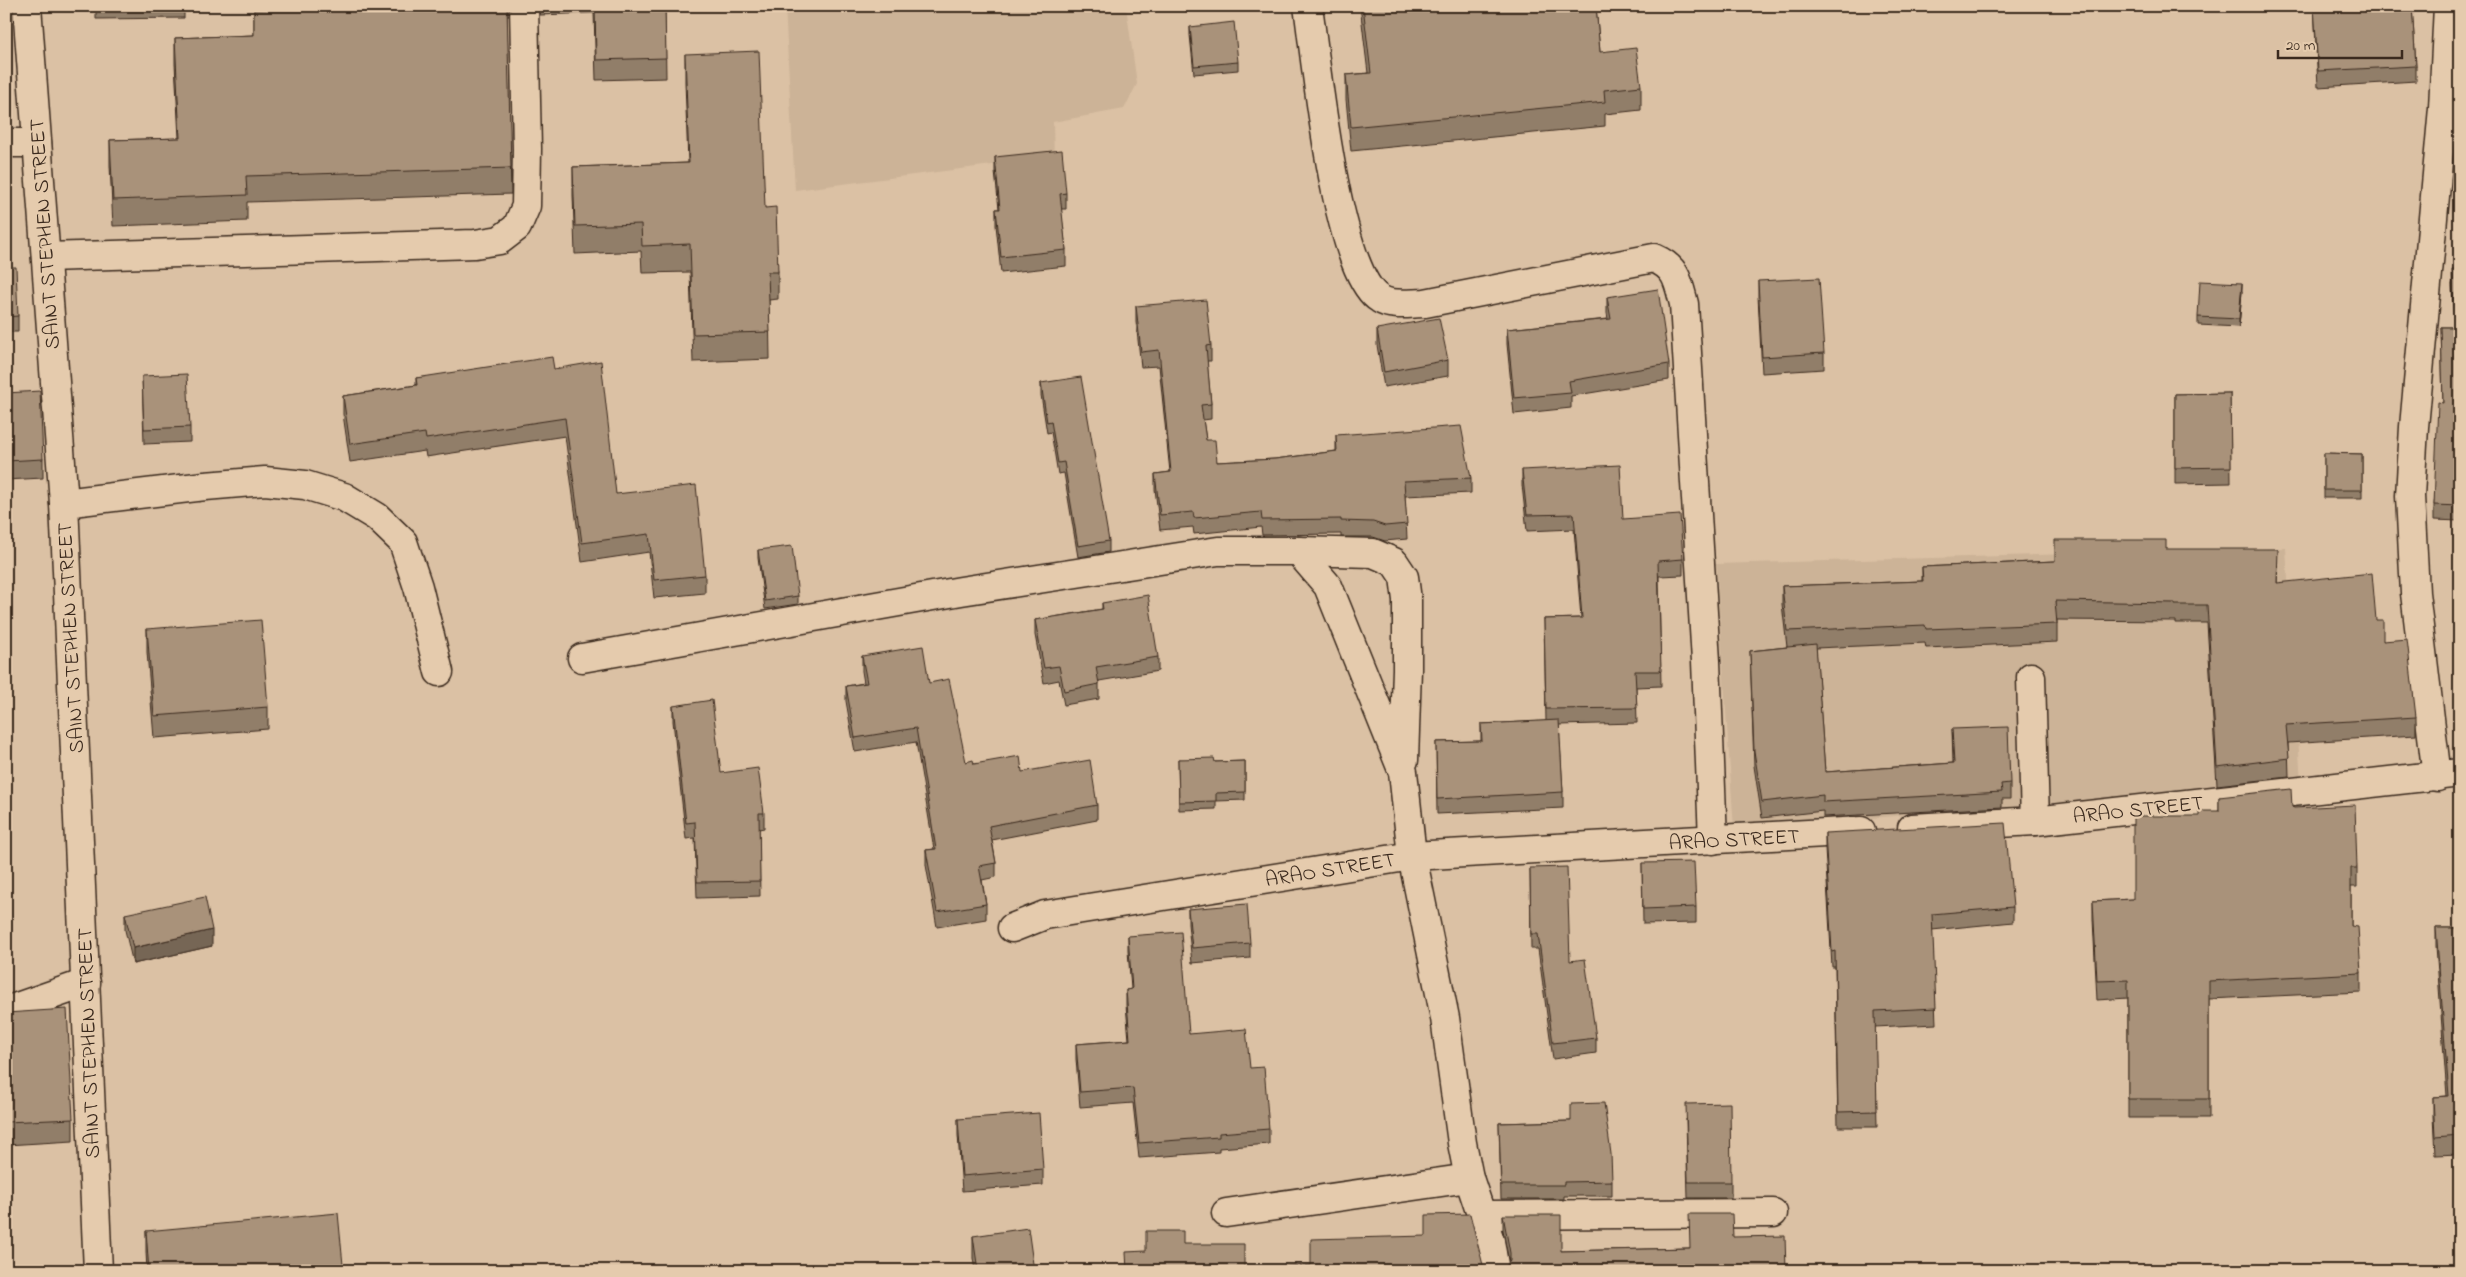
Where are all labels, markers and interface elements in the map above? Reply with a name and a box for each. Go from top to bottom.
scale bar [2278,28,2402,60]
text: 20 m [2286,35,2316,57]
street label: SAINT STEPHEN STREET [23,118,69,350]
street label: SAINT STEPHEN STREET [51,522,93,754]
street label: ARAO STREET [2071,789,2205,833]
street label: ARAO STREET [1668,823,1800,859]
street label: ARAO STREET [1263,846,1397,896]
street label: SAINT STEPHEN STREET [71,927,109,1159]

